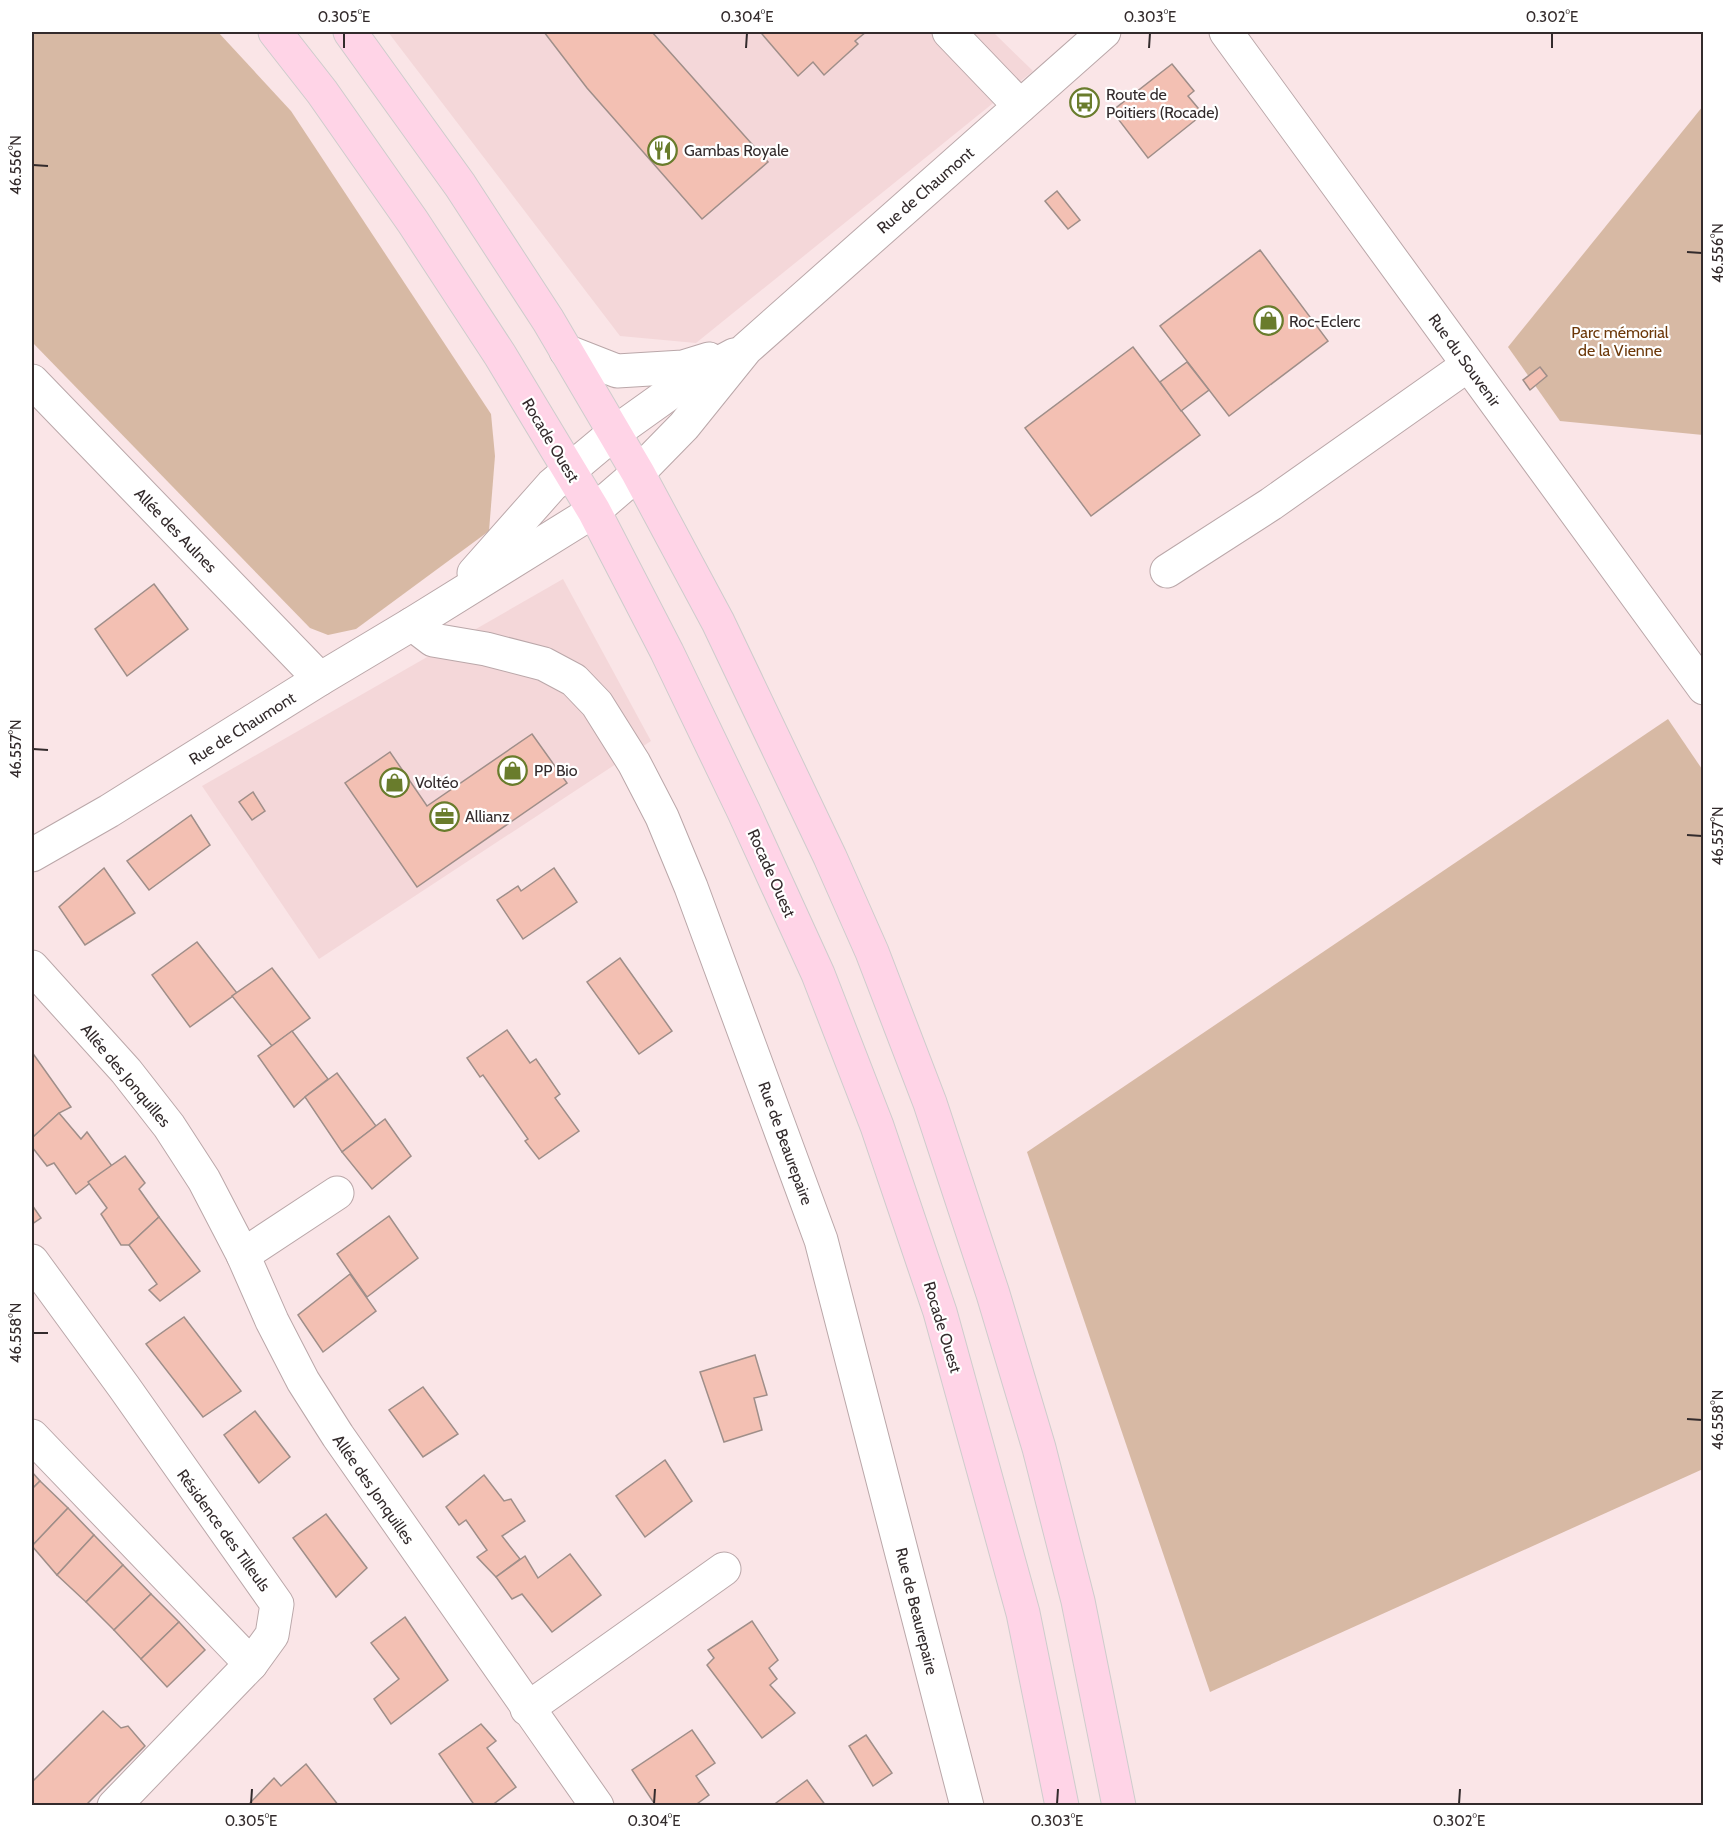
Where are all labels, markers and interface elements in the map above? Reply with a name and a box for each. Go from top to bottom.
text: 0.305°E [318,8,370,26]
text: 0.304°E [720,8,774,26]
text: 0.303°E [1124,8,1176,26]
text: 0.302°E [1526,8,1578,26]
place label: Route de Poitiers (Rocade) [1106,85,1219,122]
bus stop icon: Route de Poitiers (Rocade) [1069,87,1101,119]
restaurant icon: Gambas Royale [647,134,679,166]
text: 46.556°N [7,135,25,195]
place label: Gambas Royale [684,141,789,160]
street label: Rue de Chaumont [873,143,978,238]
text: 46.556°N [1709,223,1727,283]
shop icon: Roc-Eclerc [1252,305,1284,337]
street label: Rue du Souvenir [1424,310,1505,411]
place label: Roc-Eclerc [1289,312,1360,331]
park label: Parc mémorial de la Vienne [1571,323,1669,360]
street label: Rocade Ouest [518,395,583,486]
street label: Allée des Aulnes [131,484,221,577]
street label: Rue de Chaumont [186,688,300,769]
text: 46.557°N [7,719,25,779]
shop icon: PP Bio [497,754,529,786]
place label: PP Bio [534,761,578,780]
shop icon: Voltéo [378,766,410,798]
place label: Voltéo [415,773,459,792]
office icon: Allianz [428,800,460,832]
text: 46.557°N [1709,806,1727,866]
place label: Allianz [465,807,510,826]
street label: Rocade Ouest [744,826,800,921]
street label: Allée des Jonquilles [77,1020,175,1131]
street label: Rue de Beaurepaire [754,1079,817,1208]
street label: Rocade Ouest [920,1279,966,1376]
text: 46.558°N [7,1303,25,1363]
text: 46.558°N [1709,1390,1727,1450]
street label: Allée des Jonquilles [329,1431,419,1548]
street label: Résidence des Tilleuls [173,1466,274,1595]
street label: Rue de Beaurepaire [892,1546,941,1677]
text: 0.305°E [225,1812,277,1830]
text: 0.304°E [627,1812,681,1830]
text: 0.303°E [1031,1812,1083,1830]
text: 0.302°E [1433,1812,1485,1830]

